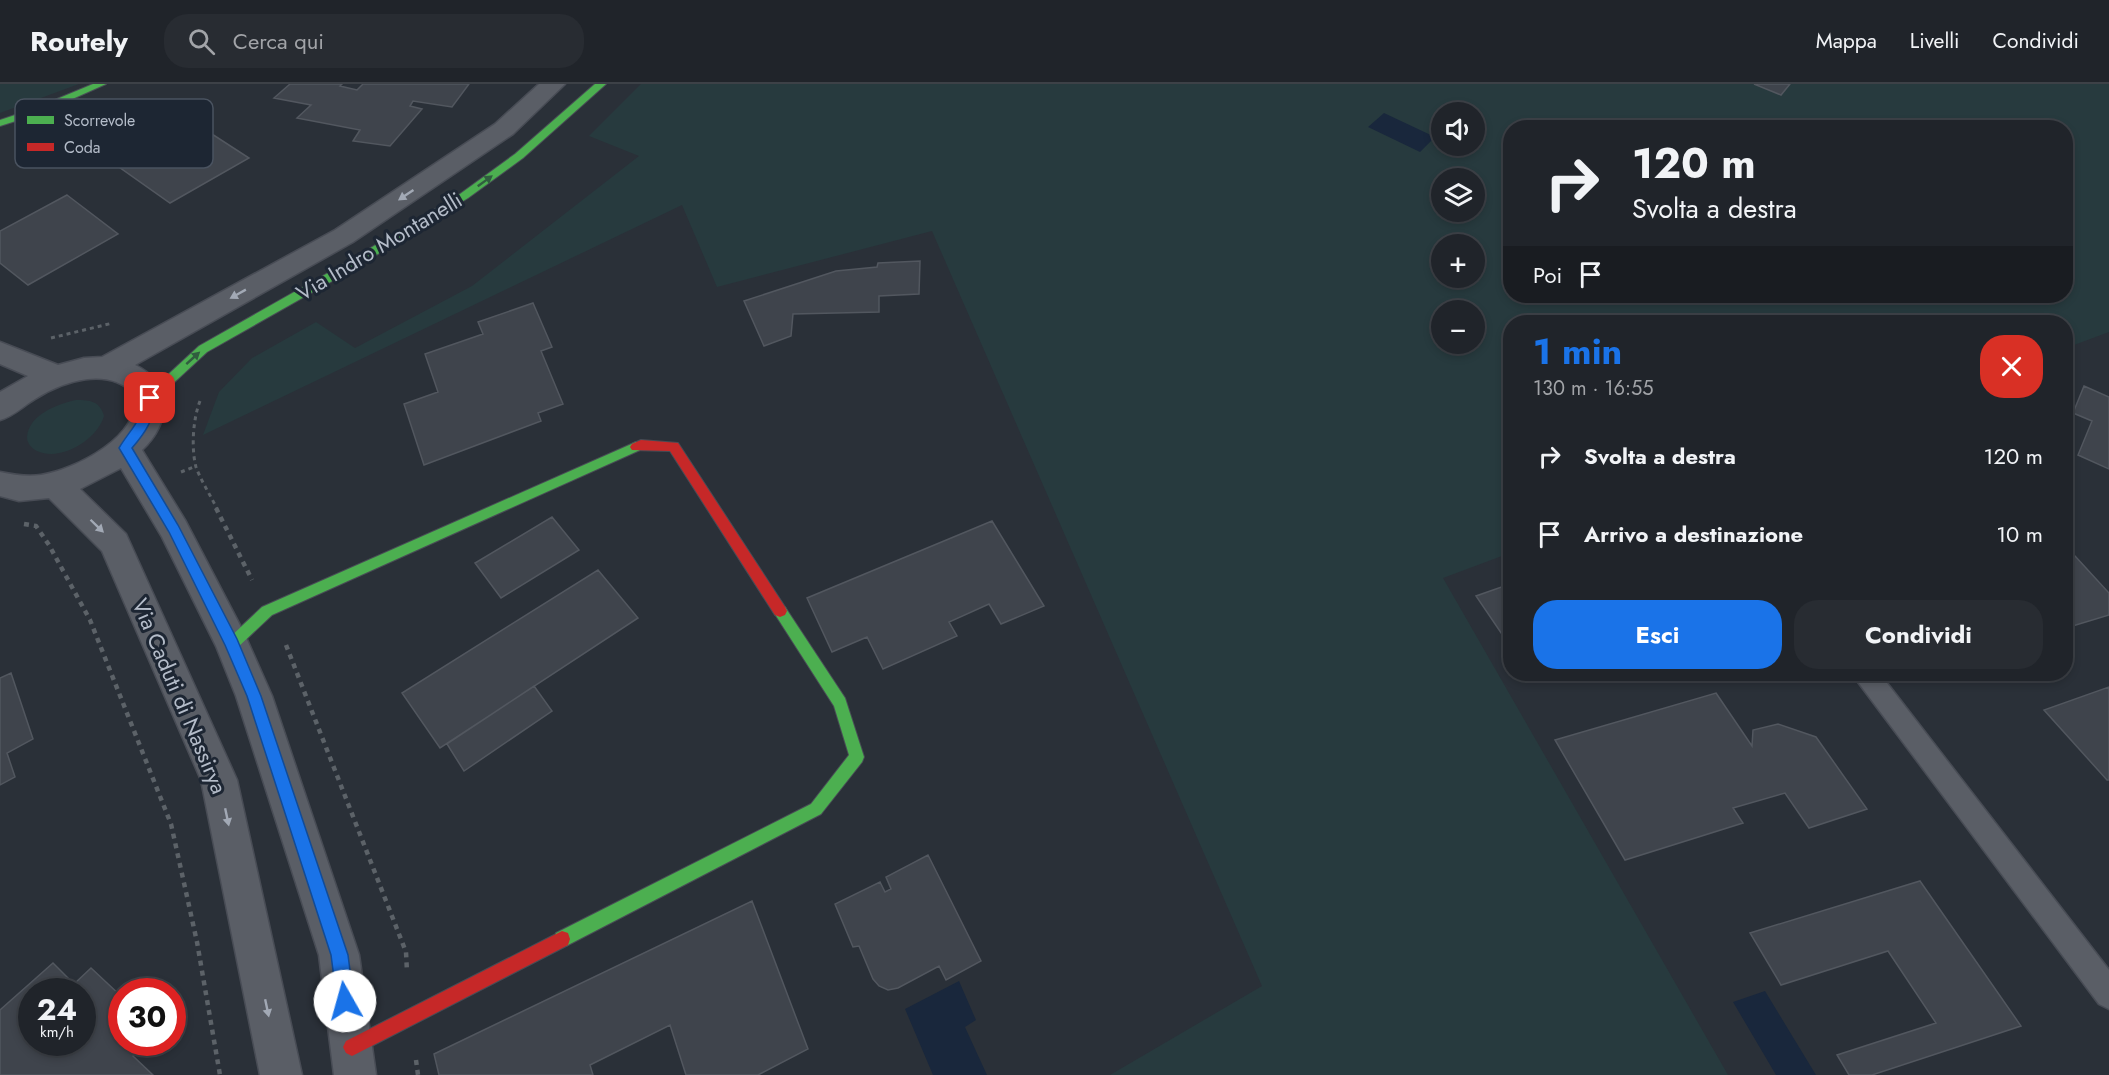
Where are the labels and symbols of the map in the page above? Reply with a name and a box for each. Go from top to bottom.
legend [15,99,213,168]
text: Scorrevole [64,109,135,132]
text: Coda [64,136,101,159]
one-way arrow [476,175,492,187]
street label: Via Indro Montanelli [290,184,468,308]
one-way arrow [398,189,414,200]
one-way arrow [229,289,246,299]
one-way arrow [185,351,200,365]
pin [124,372,175,423]
one-way arrow [90,519,105,533]
street label: Via Caduti di Nassirya [124,593,236,799]
one-way arrow [223,808,232,827]
position arrow [313,969,377,1033]
speed limit sign: 30 [108,978,186,1056]
one-way arrow [263,998,272,1017]

